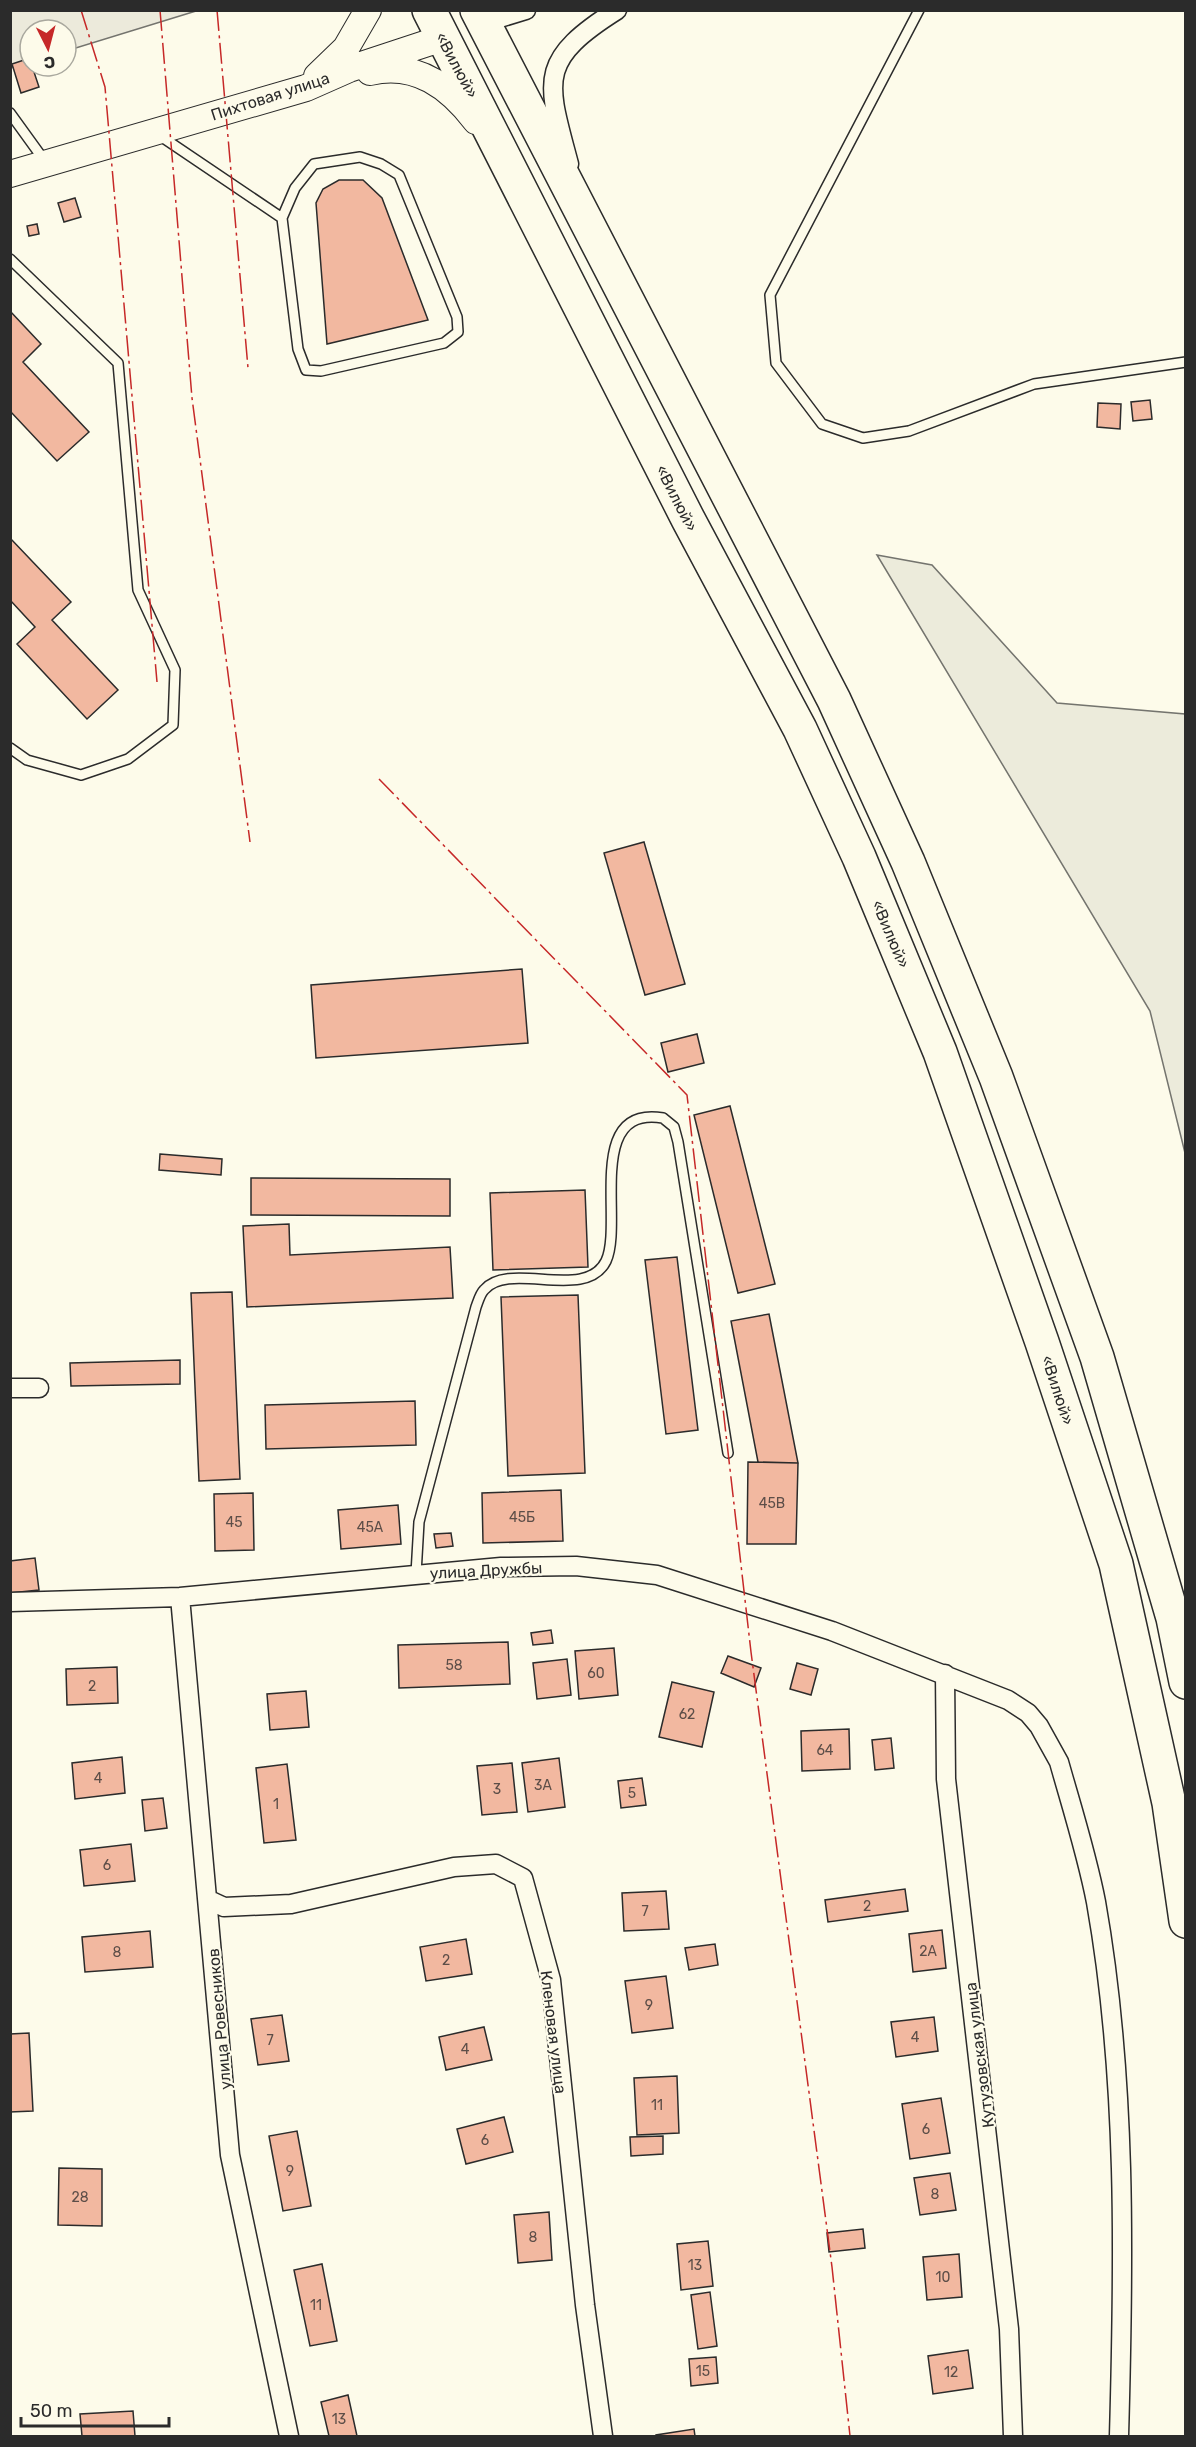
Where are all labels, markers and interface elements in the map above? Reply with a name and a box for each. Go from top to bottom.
north arrow [18,18,78,78]
street label: «Вилюй» [431,29,482,102]
text: С [43,52,56,72]
street label: Пихтовая улица [208,68,332,125]
street label: «Вилюй» [652,462,701,535]
street label: «Вилюй» [868,898,913,971]
street label: «Вилюй» [1037,1353,1078,1427]
house number: 45В [759,1495,785,1512]
house number: 45Б [509,1509,535,1526]
house number: 45 [225,1514,243,1531]
house number: 45А [357,1519,384,1536]
street label: улица Дружбы [429,1558,543,1583]
house number: 58 [445,1657,463,1674]
house number: 60 [587,1665,605,1682]
house number: 2 [88,1678,96,1695]
house number: 62 [679,1706,695,1723]
house number: 64 [816,1742,834,1759]
house number: 4 [94,1770,103,1787]
house number: 3А [534,1777,553,1794]
house number: 3 [493,1781,501,1798]
house number: 5 [628,1785,636,1802]
house number: 1 [273,1796,279,1813]
house number: 6 [103,1857,111,1874]
house number: 2 [863,1898,871,1915]
house number: 7 [641,1903,649,1920]
house number: 2А [919,1943,937,1960]
house number: 8 [113,1944,122,1961]
street label: улица Ровесников [204,1947,235,2091]
house number: 2 [442,1952,450,1969]
street label: Кленовая улица [537,1969,570,2095]
street label: Кутузовская улица [961,1981,998,2129]
house number: 9 [645,1997,653,2014]
house number: 4 [911,2029,920,2046]
house number: 7 [266,2032,274,2049]
house number: 4 [461,2041,470,2058]
house number: 11 [651,2097,663,2114]
house number: 6 [922,2121,930,2138]
house number: 6 [481,2132,489,2149]
house number: 9 [286,2163,294,2180]
house number: 8 [931,2186,940,2203]
house number: 28 [71,2189,89,2206]
house number: 8 [529,2229,538,2246]
house number: 13 [688,2257,702,2274]
house number: 10 [936,2269,951,2286]
house number: 11 [310,2297,322,2314]
house number: 15 [696,2363,710,2380]
house number: 12 [944,2364,958,2381]
scale bar [21,2390,170,2428]
text: 50 m [30,2400,73,2422]
house number: 13 [332,2411,346,2428]

